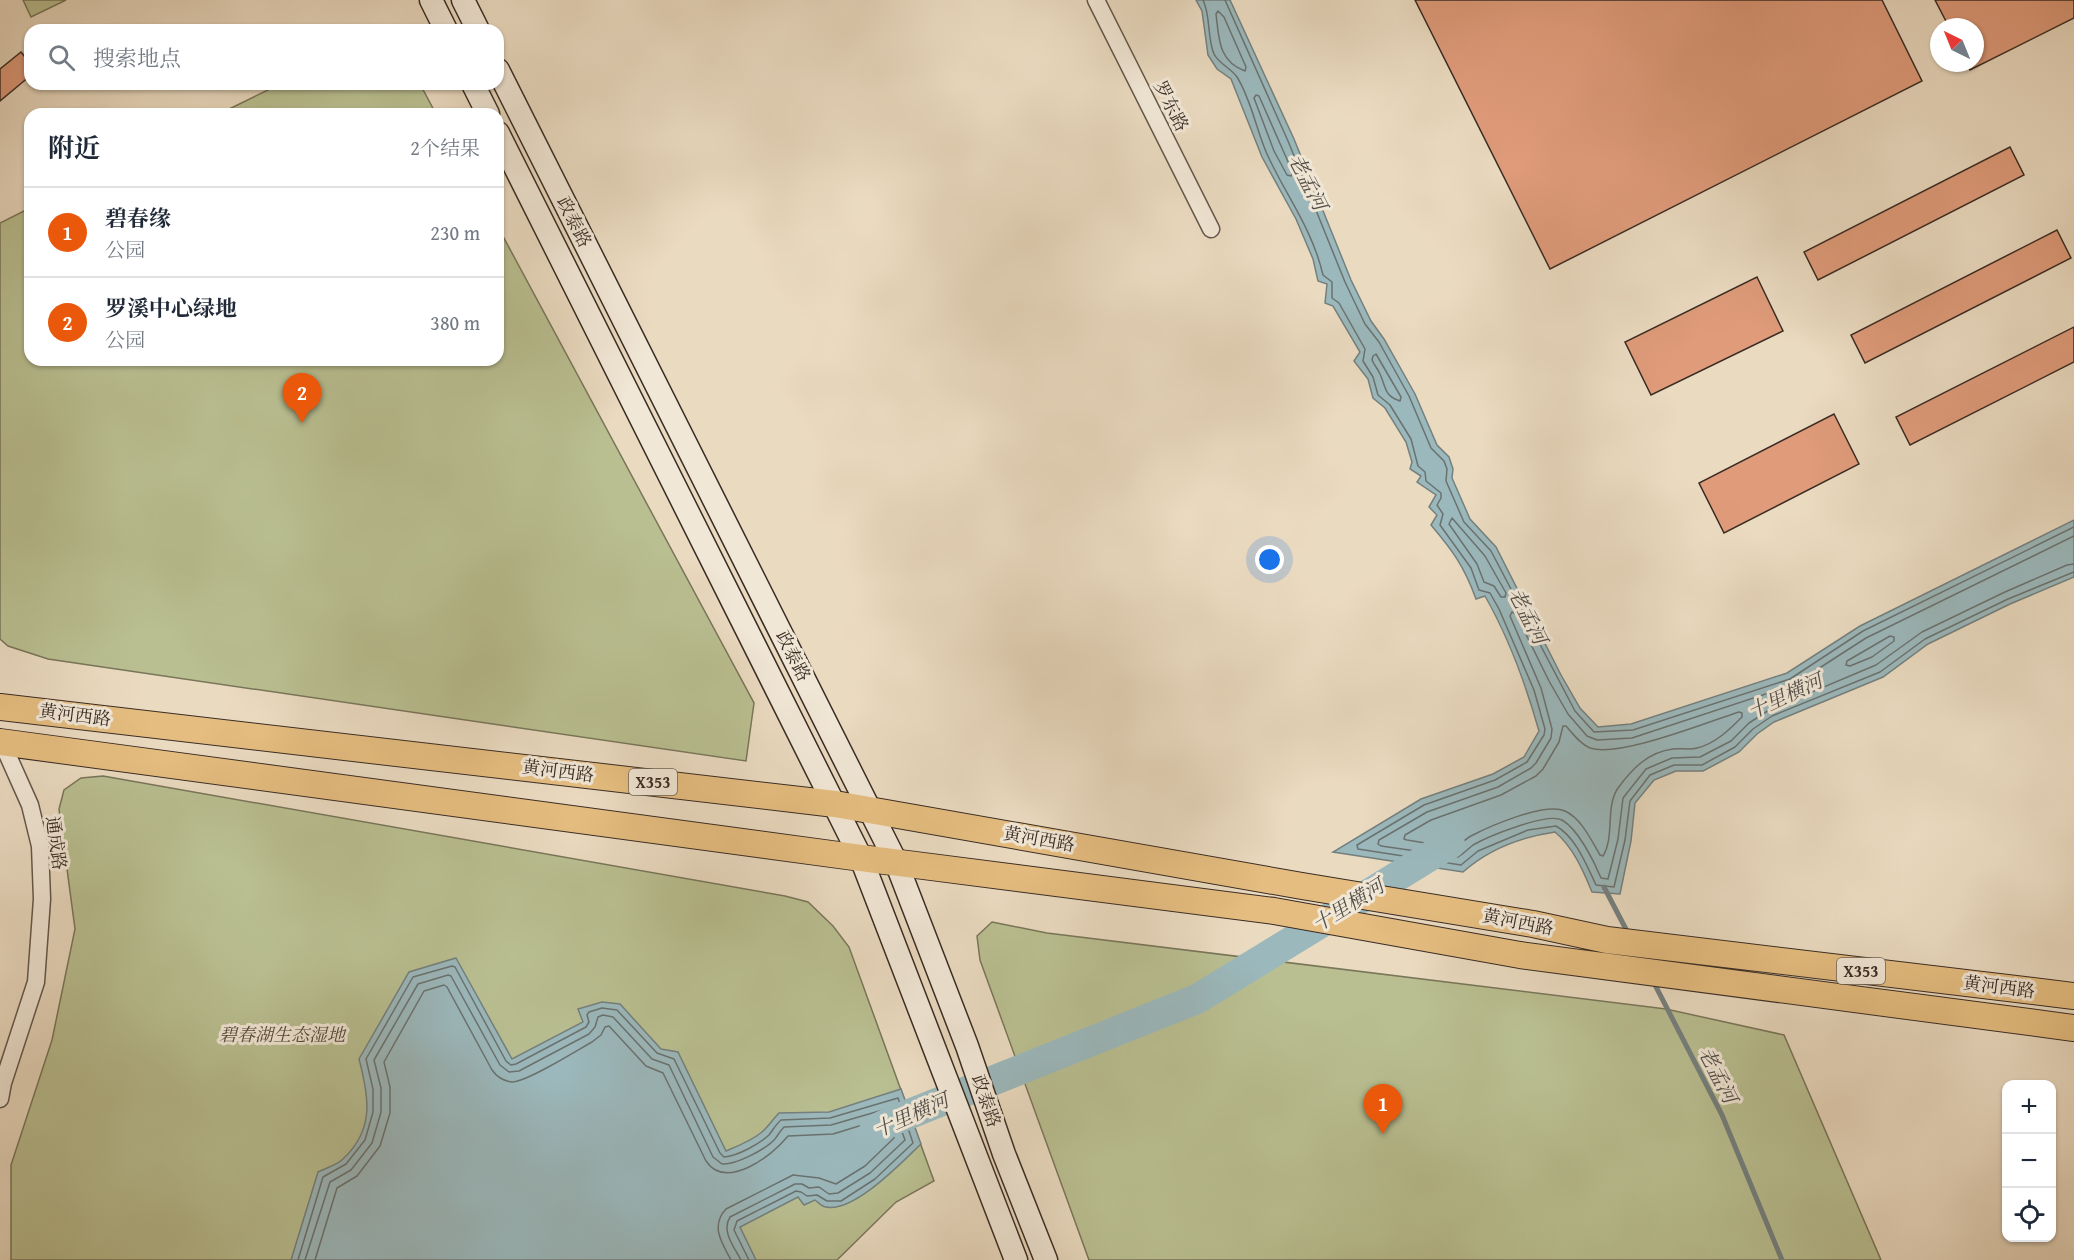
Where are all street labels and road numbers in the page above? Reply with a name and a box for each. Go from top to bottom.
street label: 罗东路 [1147,76,1196,136]
street label: 政泰路 [550,192,599,252]
street label: 政泰路 [769,626,818,686]
street label: 黄河西路 [38,697,112,732]
street label: 黄河西路 [521,753,595,788]
road number: X353 [629,769,677,795]
street label: 通成路 [39,814,74,872]
street label: 黄河西路 [1001,819,1077,858]
street label: 黄河西路 [1480,901,1556,942]
road number: X353 [1837,958,1885,984]
street label: 黄河西路 [1962,969,2036,1004]
street label: 政泰路 [965,1071,1008,1131]

